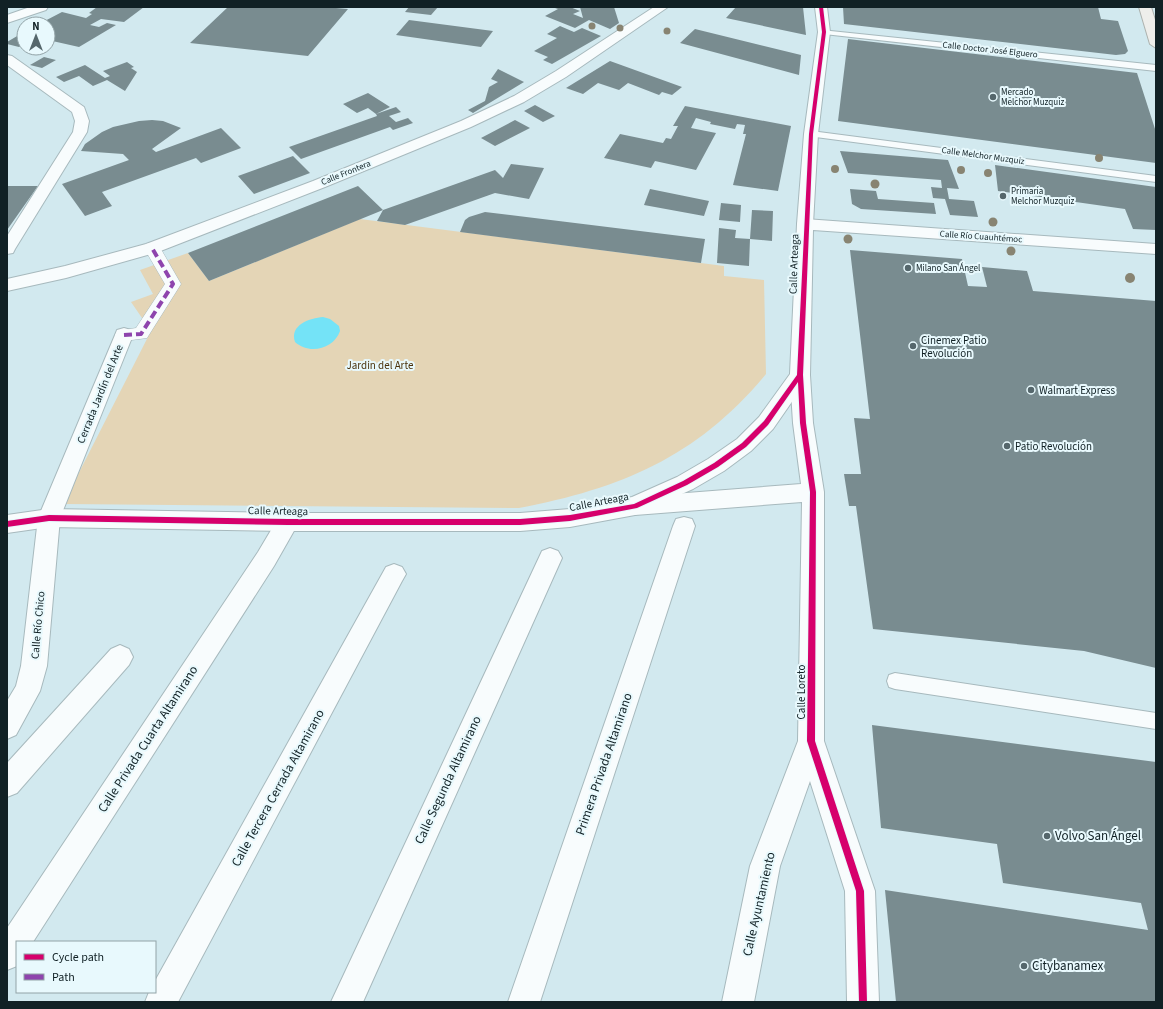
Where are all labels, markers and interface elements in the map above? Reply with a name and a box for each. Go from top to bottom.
north arrow [16,16,56,56]
text: N [32,19,40,34]
street label: Calle Doctor José Elguero [942,39,1038,61]
place label: Mercado Melchor Muzquiz [1001,86,1064,109]
marker: Mercado Melchor Muzquiz [988,92,998,102]
street label: Calle Melchor Muzquiz [941,144,1026,168]
street label: Calle Frontera [319,157,373,189]
place label: Primaria Melchor Muzquiz [1011,185,1074,208]
marker: Primaria Melchor Muzquiz [998,191,1008,201]
street label: Calle Río Cuauhtémoc [939,228,1023,246]
street label: Calle Arteaga [785,234,803,294]
place label: Milano San Ángel [916,262,980,275]
marker: Milano San Ángel [903,263,913,273]
place label: Cinemex Patio Revolución [921,333,987,361]
marker: Cinemex Patio Revolución [908,341,918,351]
street label: Cerrada Jardín del Arte [73,342,127,446]
park label: Jardin del Arte [347,358,414,373]
place label: Walmart Express [1039,383,1115,398]
marker: Walmart Express [1026,385,1036,395]
place label: Patio Revolución [1015,439,1092,454]
marker: Patio Revolución [1002,441,1012,451]
street label: Calle Arteaga [568,489,630,515]
street label: Calle Arteaga [248,503,308,519]
street label: Calle Río Chico [28,590,48,659]
street label: Calle Privada Cuarta Altamirano [94,662,202,816]
street label: Calle Loreto [794,665,809,719]
street label: Primera Privada Altamirano [571,690,637,838]
street label: Calle Tercera Cerrada Altamirano [227,706,329,870]
street label: Calle Segunda Altamirano [410,713,486,847]
place label: Volvo San Ángel [1055,827,1141,845]
marker: Volvo San Ángel [1042,831,1052,841]
street label: Calle Ayuntamiento [738,850,780,958]
legend [16,941,156,993]
text: Cycle path [52,949,104,966]
place label: Citybanamex [1032,957,1103,975]
marker: Citybanamex [1019,961,1029,971]
text: Path [52,969,75,986]

